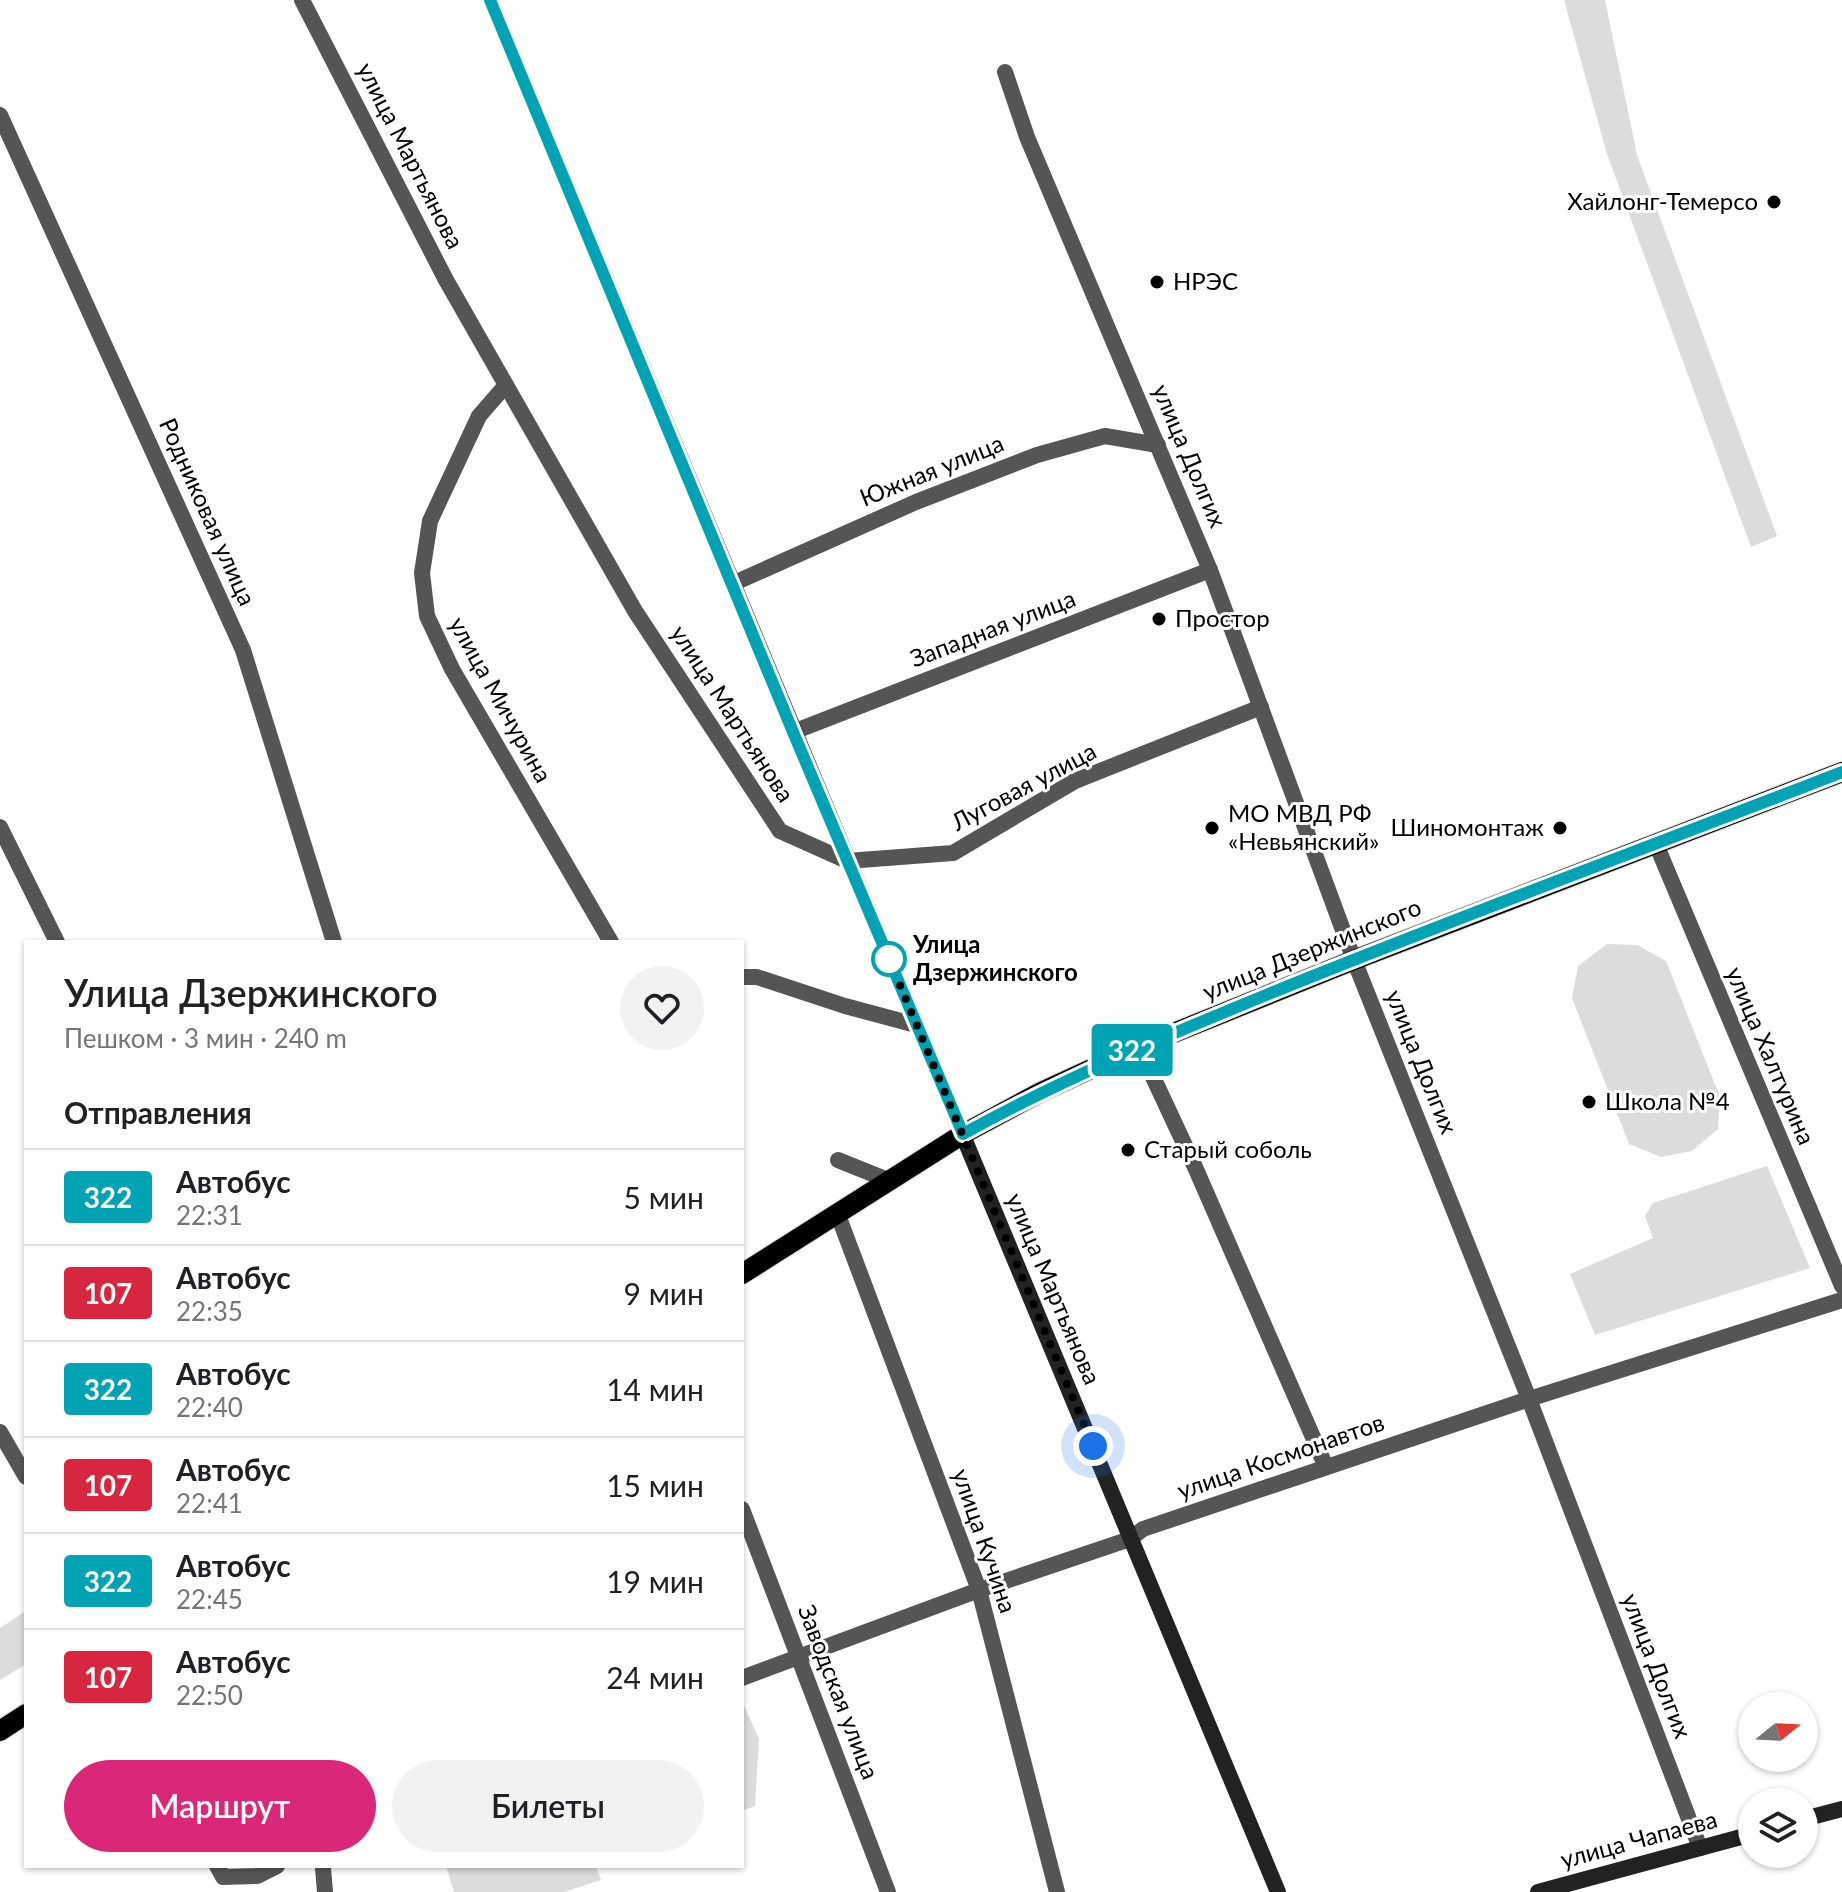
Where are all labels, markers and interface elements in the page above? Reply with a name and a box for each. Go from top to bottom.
street label: улица Мартьянова [352,57,471,253]
place label: Хайлонг-Темерсо [1567,186,1758,215]
marker: Хайлонг-Темерсо [1765,193,1783,211]
place label: НРЭС [1173,266,1238,295]
marker: НРЭС [1148,273,1166,291]
street label: улица Долгих [1147,379,1234,531]
street label: Родниковая улица [154,413,263,610]
street label: Южная улица [855,428,1008,512]
street label: Западная улица [906,583,1079,672]
place label: Простор [1175,603,1270,632]
marker: Простор [1150,610,1168,628]
street label: улица Мичурина [444,611,559,787]
street label: улица Мартьянова [665,619,801,807]
street label: Луговая улица [945,735,1101,836]
place label: МО МВД РФ «Невьянский» [1228,798,1379,855]
place label: Шиномонтаж [1391,812,1544,841]
marker: МО МВД РФ «Невьянский» [1203,819,1221,837]
marker: Шиномонтаж [1551,819,1569,837]
street label: улица Дзержинского [1198,891,1425,1006]
place label: Улица Дзержинского [912,929,1078,986]
marker: Улица Дзержинского [872,942,906,976]
street label: улица Халтурина [1721,962,1822,1149]
button: heart [620,966,704,1050]
text: Улица Дзержинского [64,969,438,1015]
street label: улица Долгих [1380,985,1464,1138]
text: Пешком · 3 мин · 240 m [64,1022,347,1054]
line badge: 322 [1086,1024,1178,1076]
text: 322 [1108,1033,1156,1067]
place label: Школа №4 [1605,1086,1730,1115]
marker: Школа №4 [1580,1093,1598,1111]
text: Отправления [64,1094,252,1130]
place label: Старый соболь [1144,1134,1312,1163]
marker: Старый соболь [1119,1141,1137,1159]
text: Автобус [176,1163,291,1199]
text: 5 мин [624,1179,704,1215]
text: 322 [84,1180,132,1214]
street label: улица Мартьянова [1001,1188,1108,1388]
text: 22:31 [176,1199,243,1231]
text: Автобус [176,1259,291,1295]
text: 9 мин [624,1275,704,1311]
text: 107 [84,1276,132,1310]
text: 22:35 [176,1295,243,1327]
text: Автобус [176,1355,291,1391]
text: 14 мин [606,1371,704,1407]
text: 322 [84,1372,132,1406]
text: 22:40 [176,1391,243,1423]
street label: улица Космонавтов [1173,1407,1388,1505]
your location [1073,1426,1113,1466]
text: Автобус [176,1451,291,1487]
street label: улица Кучина [947,1465,1024,1616]
text: 15 мин [606,1467,704,1503]
text: 107 [84,1468,132,1502]
text: 22:41 [176,1487,243,1519]
text: Автобус [176,1547,291,1583]
text: 19 мин [606,1563,704,1599]
text: 322 [84,1564,132,1598]
text: 22:45 [176,1583,243,1615]
street label: улица Долгих [1616,1589,1698,1742]
street label: Заводская улица [793,1600,886,1783]
text: Автобус [176,1643,291,1679]
text: 24 мин [606,1659,704,1695]
text: 107 [84,1660,132,1694]
text: 22:50 [176,1679,243,1711]
north arrow [1738,1692,1818,1772]
map controls [1738,1692,1818,1868]
button: Маршрут [64,1760,376,1852]
button: Билеты [392,1760,704,1852]
button: layers [1738,1788,1818,1868]
street label: улица Чапаева [1557,1804,1720,1873]

